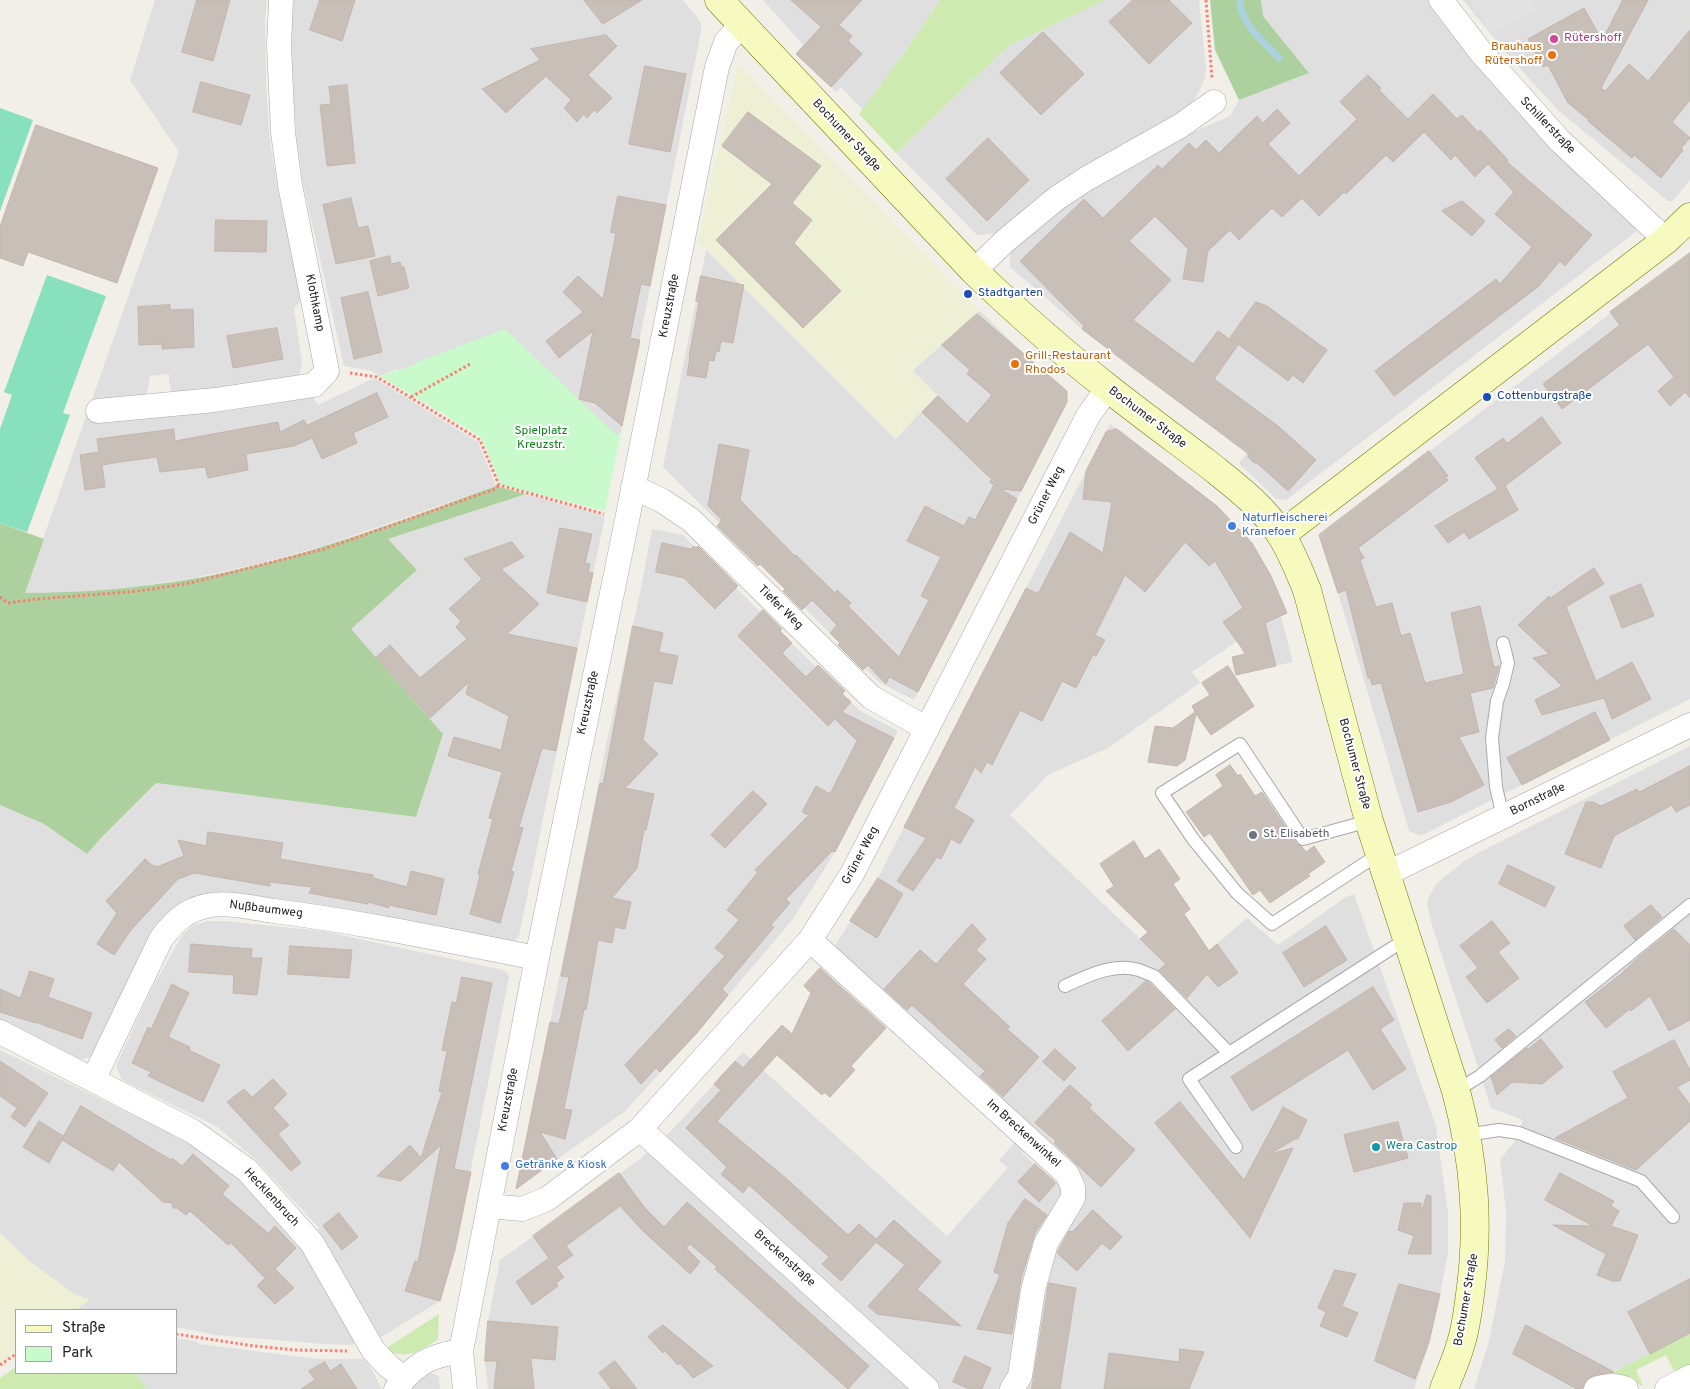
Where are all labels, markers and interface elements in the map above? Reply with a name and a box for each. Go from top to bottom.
place label: Rütershoff [1564,32,1622,46]
marker: Rütershoff [1548,33,1560,45]
place label: Brauhaus Rütershoff [1484,41,1542,69]
marker: Brauhaus Rütershoff [1546,49,1558,61]
street label: Schillerstraße [1516,95,1578,157]
street label: Bochumer Straße [809,97,883,175]
street label: Klothkamp [301,273,327,333]
street label: Kreuzstraße [657,273,683,339]
place label: Stadtgarten [978,287,1043,301]
marker: Stadtgarten [962,288,974,300]
place label: Grill-Restaurant Rhodos [1025,350,1111,378]
marker: Grill-Restaurant Rhodos [1009,358,1021,370]
street label: Bochumer Straße [1105,384,1189,452]
place label: Cottenburgstraße [1497,390,1592,404]
marker: Cottenburgstraße [1481,391,1493,403]
park label: Spielplatz Kreuzstr. [514,425,568,453]
street label: Grüner Weg [1026,464,1068,528]
place label: Naturfleischerei Kranefoer [1242,512,1328,540]
marker: Naturfleischerei Kranefoer [1226,520,1238,532]
street label: Tiefer Weg [754,583,806,633]
street label: Kreuzstraße [575,670,603,736]
street label: Bochumer Straße [1335,717,1373,811]
street label: Bornstraße [1508,781,1568,819]
street label: Grüner Weg [840,824,882,888]
place label: St. Elisabeth [1263,828,1329,842]
marker: St. Elisabeth [1247,829,1259,841]
street label: Nußbaumweg [228,898,304,922]
street label: Kreuzstraße [496,1067,522,1133]
street label: Im Breckenwinkel [983,1097,1063,1171]
place label: Wera Castrop [1386,1140,1457,1154]
marker: Wera Castrop [1370,1141,1382,1153]
place label: Getränke & Kiosk [515,1159,607,1173]
marker: Getränke & Kiosk [499,1160,511,1172]
street label: Hecklenbruch [240,1166,302,1230]
street label: Breckenstraße [750,1228,818,1290]
street label: Bochumer Straße [1452,1253,1482,1347]
legend [15,1309,178,1374]
text: Straße [62,1319,106,1338]
text: Park [62,1344,93,1363]

